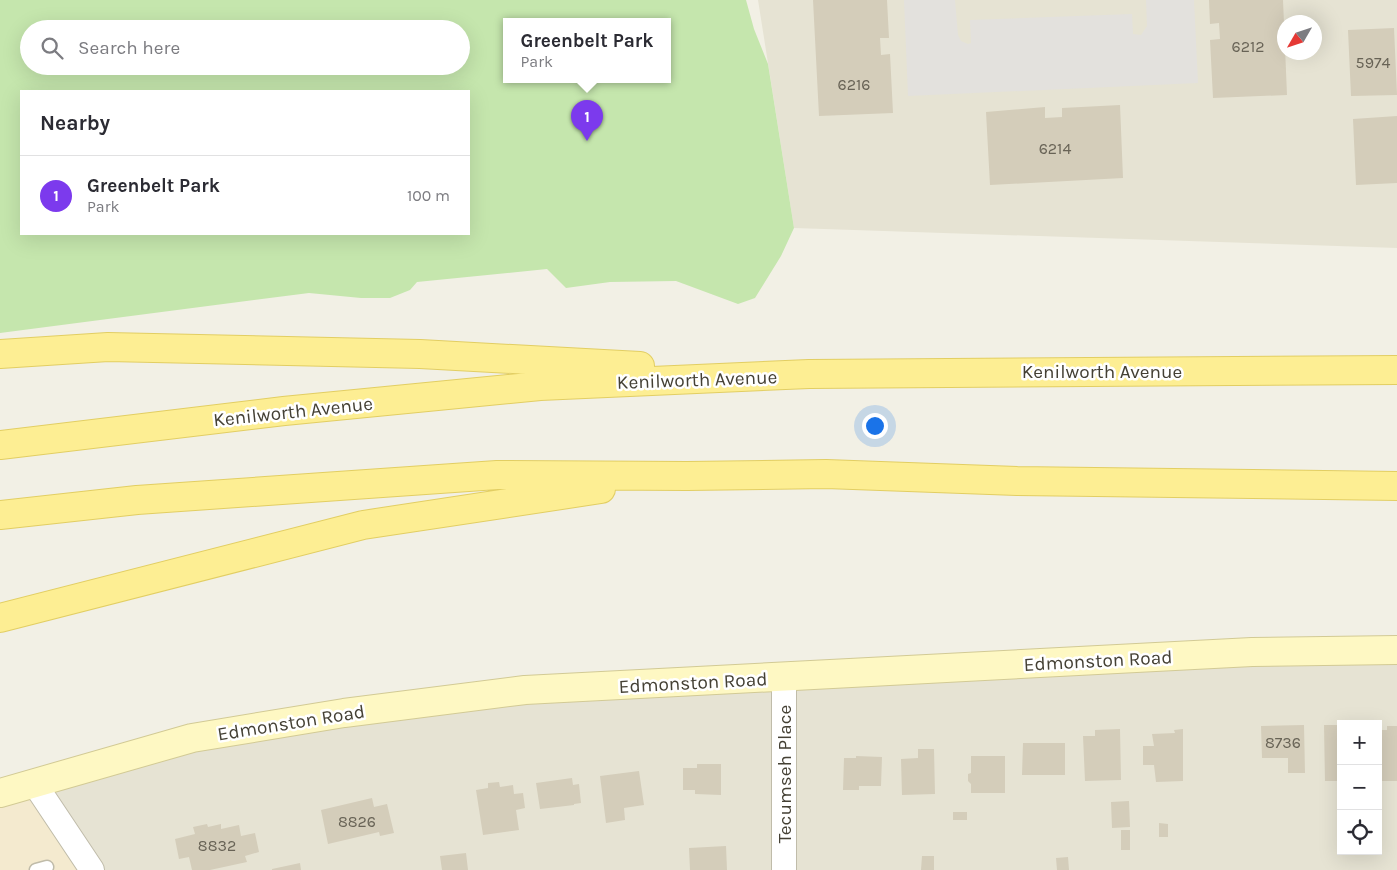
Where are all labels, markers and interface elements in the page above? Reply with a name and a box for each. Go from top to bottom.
north arrow [1277,15,1322,60]
popup [503,18,671,83]
search box [20,20,470,75]
text: Greenbelt Park [521,30,653,52]
icon: search [38,34,66,62]
text: Search here [78,37,180,59]
house number: 6212 [1232,37,1265,56]
text: Park [521,52,553,71]
house number: 5974 [1356,53,1390,72]
house number: 6216 [838,75,870,94]
pin: 1 [571,100,603,141]
text: Nearby [40,111,110,135]
house number: 6214 [1039,139,1071,158]
text: Greenbelt Park [87,175,220,197]
text: 1 [53,186,59,205]
text: 100 m [407,186,450,205]
text: Park [87,197,119,216]
street label: Kenilworth Avenue [1022,361,1182,383]
street label: Kenilworth Avenue [616,366,778,394]
street label: Kenilworth Avenue [212,393,374,431]
your location [862,413,888,439]
street label: Edmonston Road [1023,646,1173,676]
street label: Edmonston Road [618,668,768,698]
street label: Edmonston Road [216,700,366,745]
street label: Tecumseh Place [774,705,796,843]
map controls [1337,720,1382,855]
button: + [1337,720,1382,765]
house number: 8736 [1265,733,1301,752]
button: − [1337,765,1382,810]
button: locate [1337,810,1382,855]
house number: 8826 [338,812,376,831]
house number: 8832 [198,836,236,855]

